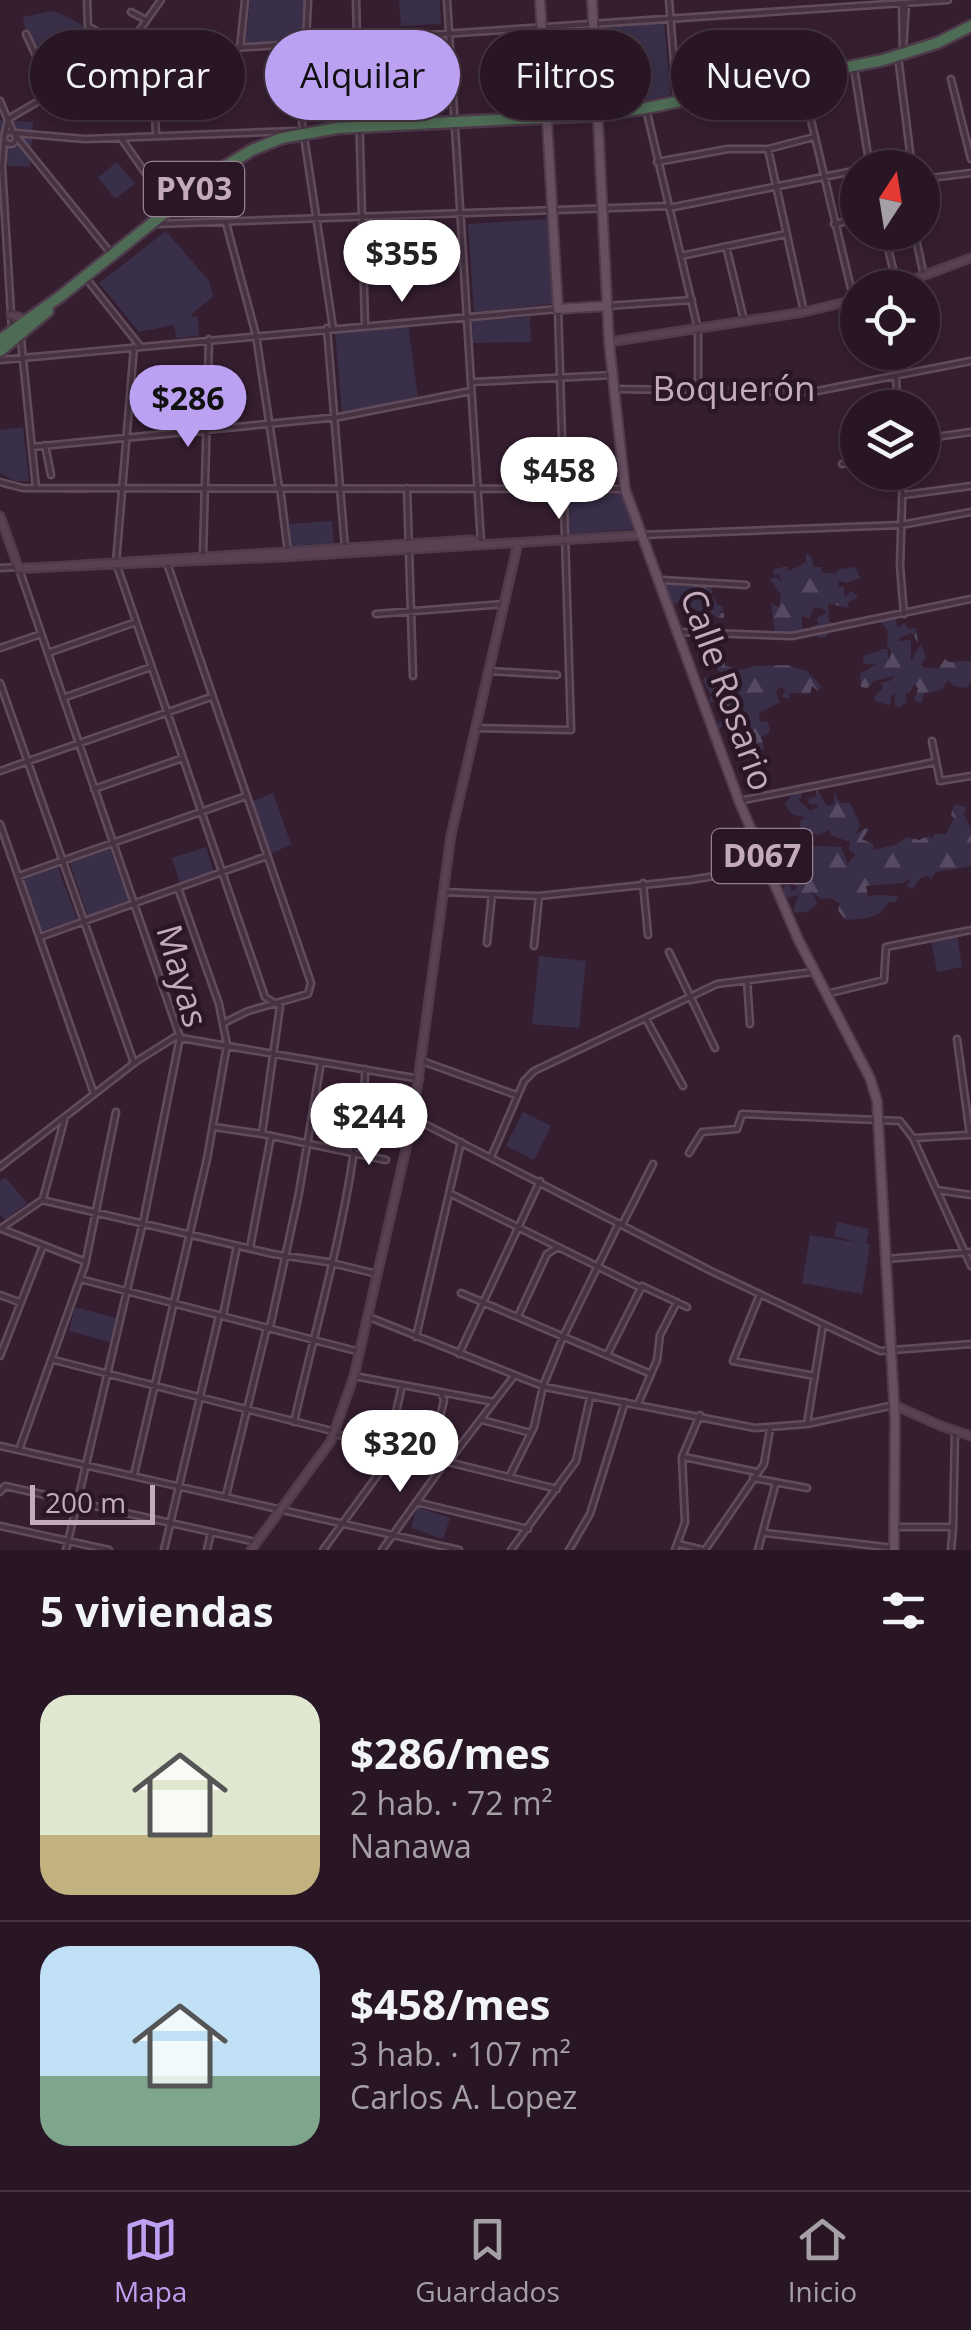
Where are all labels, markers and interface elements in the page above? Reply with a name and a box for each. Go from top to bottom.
chip: Comprar [30,30,245,120]
chip: Alquilar [265,30,460,120]
chip: Filtros [480,30,651,120]
chip: Nuevo [671,30,847,120]
north arrow [840,150,940,250]
map controls [840,150,940,490]
road number: PY03 [144,162,244,216]
pin: $355 [343,220,461,305]
text: $355 [365,231,439,274]
button: locate [840,270,940,370]
street label: Boquerón [652,364,816,411]
pin: $286 [129,365,247,450]
text: $286 [151,376,225,419]
button: layers [840,390,940,490]
pin: $458 [500,437,618,522]
text: $458 [522,448,596,491]
street label: Calle Rosario [670,582,787,797]
road number: D067 [712,829,812,883]
street label: Mayas [146,919,220,1032]
pin: $244 [310,1083,428,1168]
text: $244 [332,1094,406,1137]
pin: $320 [341,1410,459,1495]
text: $320 [363,1421,437,1464]
scale bar [30,1480,155,1524]
text: 200 m [45,1483,126,1521]
text: 5 viviendas [40,1582,274,1639]
icon: filters [876,1583,931,1638]
text: $286/mes [350,1724,550,1781]
icon: home [120,1735,240,1855]
text: 2 hab. · 72 m² [350,1781,553,1824]
text: Nanawa [350,1824,472,1867]
text: $458/mes [350,1975,550,2032]
icon: home [120,1986,240,2106]
text: 3 hab. · 107 m² [350,2032,571,2075]
text: Carlos A. Lopez [350,2075,577,2118]
tab: Mapa [114,2212,187,2310]
tab: Guardados [415,2212,560,2310]
tab: Inicio [788,2212,857,2310]

